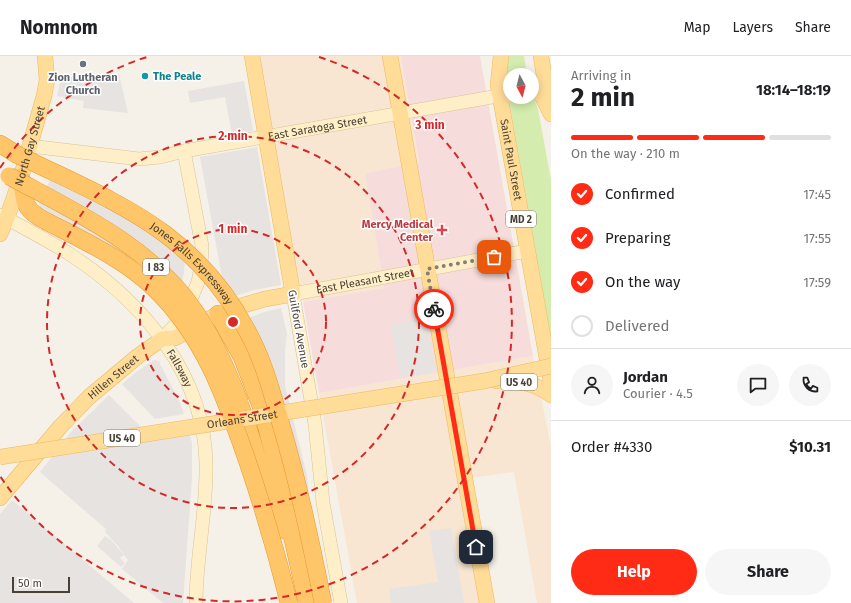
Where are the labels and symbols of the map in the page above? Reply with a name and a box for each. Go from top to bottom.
marker: Zion Lutheran Church [78,59,88,69]
north arrow [503,68,539,104]
place label: The Peale [153,70,201,83]
place label: Zion Lutheran Church [48,71,118,97]
marker: The Peale [140,71,150,81]
street label: North Gay Street [12,105,48,188]
street label: East Saratoga Street [267,113,368,143]
text: 3 min [414,118,445,132]
street label: Saint Paul Street [497,118,525,202]
text: 2 min [218,129,248,143]
road number: MD 2 [506,211,536,227]
place label: Mercy Medical Center [362,218,434,244]
street label: Jones Falls Expressway [148,220,236,308]
text: 1 min [219,222,247,236]
marker: Mercy Medical Center [436,224,448,236]
pin [477,240,511,274]
road number: I 83 [143,259,169,275]
street label: East Pleasant Street [315,266,415,297]
street label: Guilford Avenue [285,289,312,369]
courier [414,289,454,329]
centre of rings [226,315,240,329]
street label: Fallsway [164,347,195,390]
street label: Hillen Street [85,352,141,402]
road number: US 40 [501,374,537,390]
street label: Orleans Street [206,408,278,431]
road number: US 40 [104,430,140,446]
pin [459,530,493,564]
scale bar [12,575,70,594]

